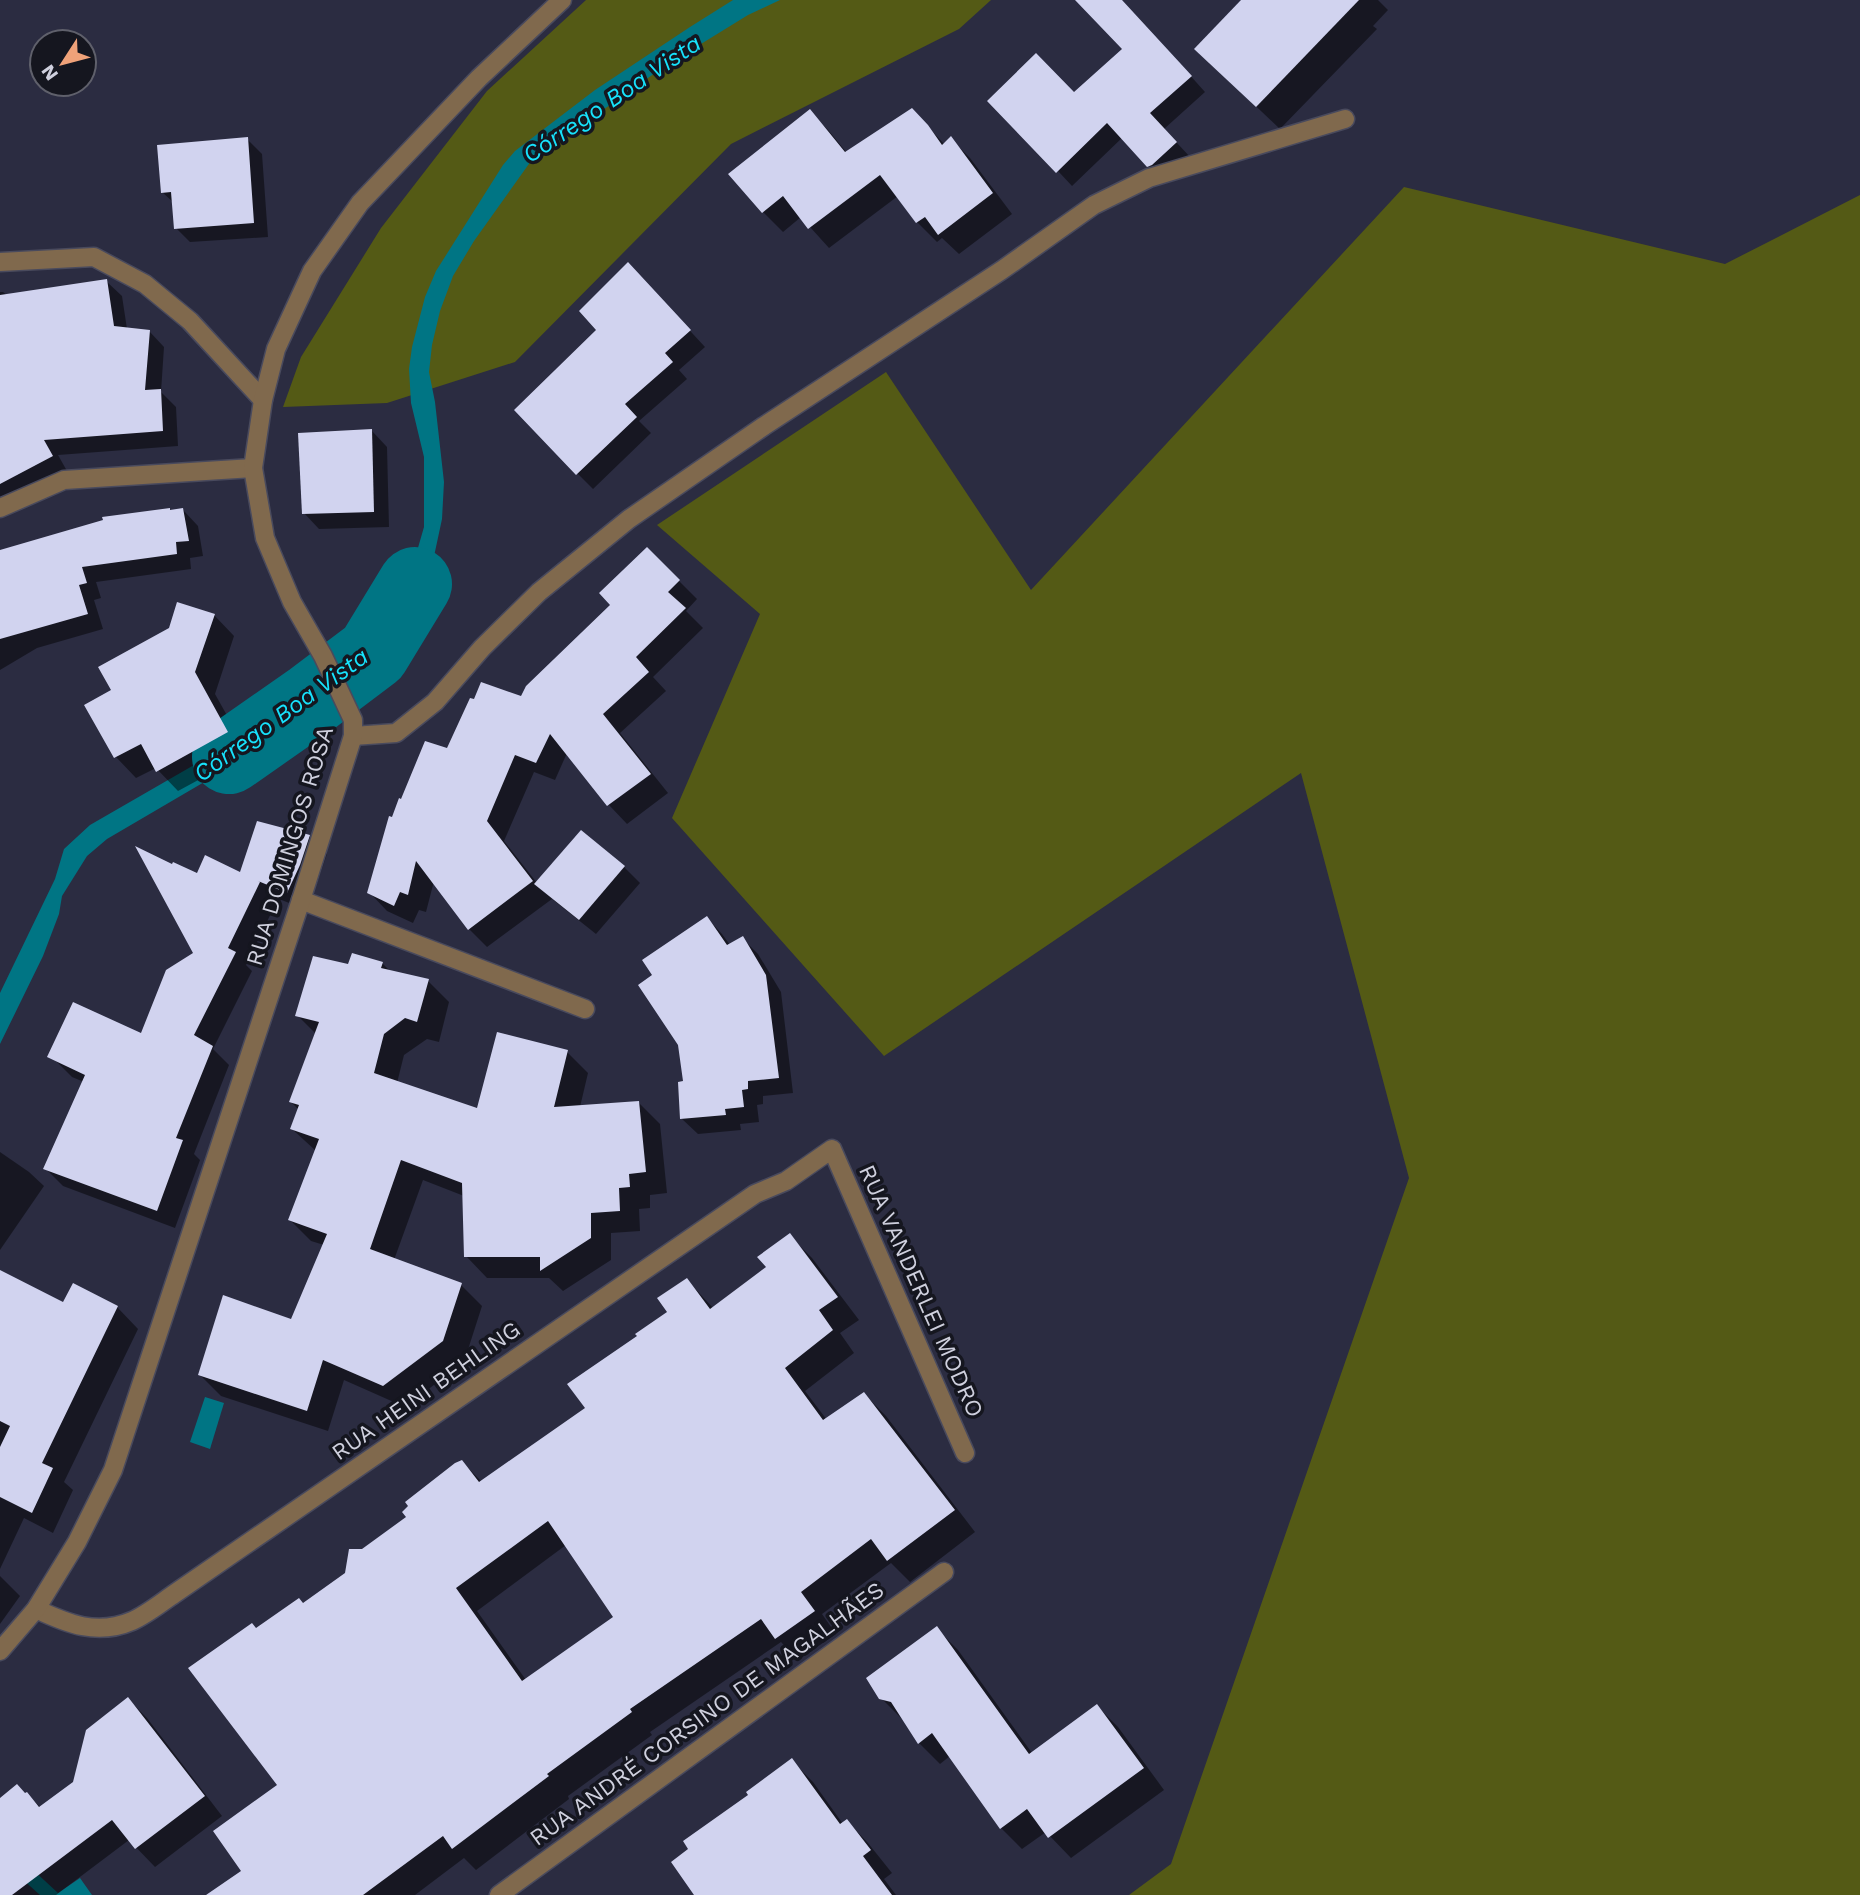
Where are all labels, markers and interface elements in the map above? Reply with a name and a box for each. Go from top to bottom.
north arrow [28,28,98,98]
water label: Córrego Boa Vista [518,29,707,169]
text: N [36,60,63,85]
water label: Córrego Boa Vista [188,642,374,788]
street label: RUA DOMINGOS ROSA [241,723,339,969]
street label: RUA VANDERLEI MODRO [853,1161,989,1421]
street label: RUA HEINI BEHLING [327,1316,525,1466]
street label: RUA ANDRÉ CORSINO DE MAGALHÃES [525,1576,889,1852]

